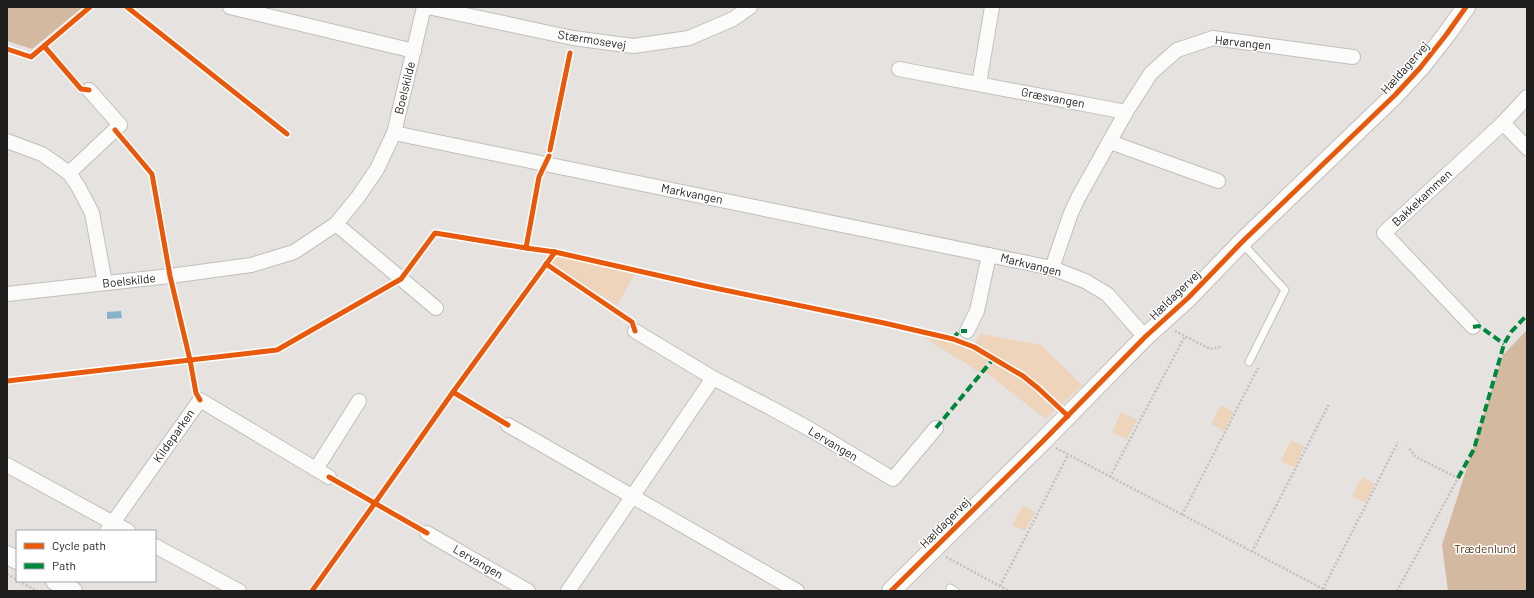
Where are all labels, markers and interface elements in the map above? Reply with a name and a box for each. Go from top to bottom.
street label: Stærmosevej [557,27,627,51]
street label: Hørvangen [1214,32,1272,52]
street label: Hældagervej [1377,38,1431,96]
street label: Boelskilde [391,60,417,116]
street label: Græsvangen [1020,84,1086,110]
street label: Bakkekammen [1389,166,1454,228]
street label: Markvangen [660,180,724,206]
street label: Markvangen [999,250,1063,278]
street label: Hældagervej [1146,266,1203,322]
street label: Boelskilde [101,270,156,290]
street label: Kildeparken [150,406,197,465]
street label: Lervangen [806,423,861,463]
street label: Hældagervej [916,494,972,550]
legend [16,530,156,582]
text: Cycle path [52,538,106,552]
street label: Lervangen [451,541,506,581]
park label: Trædenlund [1454,541,1516,555]
text: Path [52,558,76,572]

